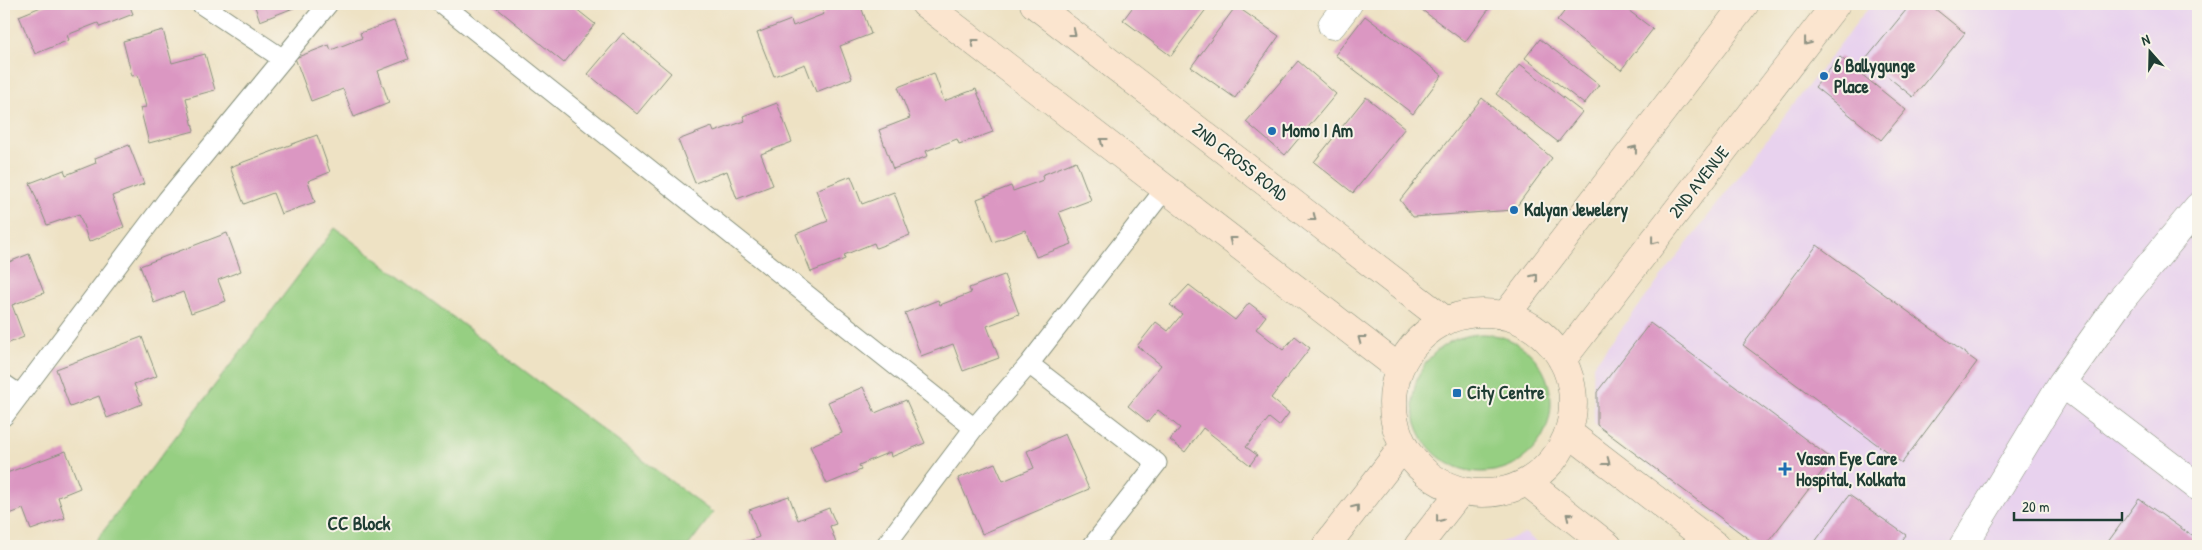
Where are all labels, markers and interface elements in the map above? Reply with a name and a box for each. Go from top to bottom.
one-way arrow [1067,28,1076,36]
north arrow [2124,28,2174,78]
text: N [2139,29,2153,50]
one-way arrow [1804,36,1812,45]
one-way arrow [971,39,980,47]
place label: 6 Ballygunge Place [1834,53,1916,99]
marker: 6 Ballygunge Place [1818,70,1830,82]
street label: 2ND CROSS ROAD [1187,116,1294,207]
place label: Momo I Am [1282,118,1353,143]
marker: Momo I Am [1266,125,1278,137]
one-way arrow [1100,138,1109,146]
street label: 2ND AVENUE [1663,140,1735,223]
one-way arrow [1628,145,1637,154]
place label: Kalyan Jewelery [1524,197,1628,223]
marker: Kalyan Jewelery [1508,204,1520,216]
one-way arrow [1307,212,1316,220]
one-way arrow [1652,235,1660,244]
one-way arrow [1229,237,1238,245]
one-way arrow [1529,274,1537,283]
one-way arrow [1358,336,1367,344]
place label: City Centre [1467,380,1545,406]
marker: City Centre [1451,387,1463,399]
place label: Vasan Eye Care Hospital, Kolkata [1796,446,1906,493]
one-way arrow [1601,456,1611,465]
marker: Vasan Eye Care Hospital, Kolkata [1778,462,1792,476]
scale bar [2014,490,2122,522]
text: 20 m [2022,496,2049,517]
one-way arrow [1350,504,1359,514]
district label: CC Block [328,510,391,536]
one-way arrow [1437,513,1445,522]
one-way arrow [1566,513,1575,522]

